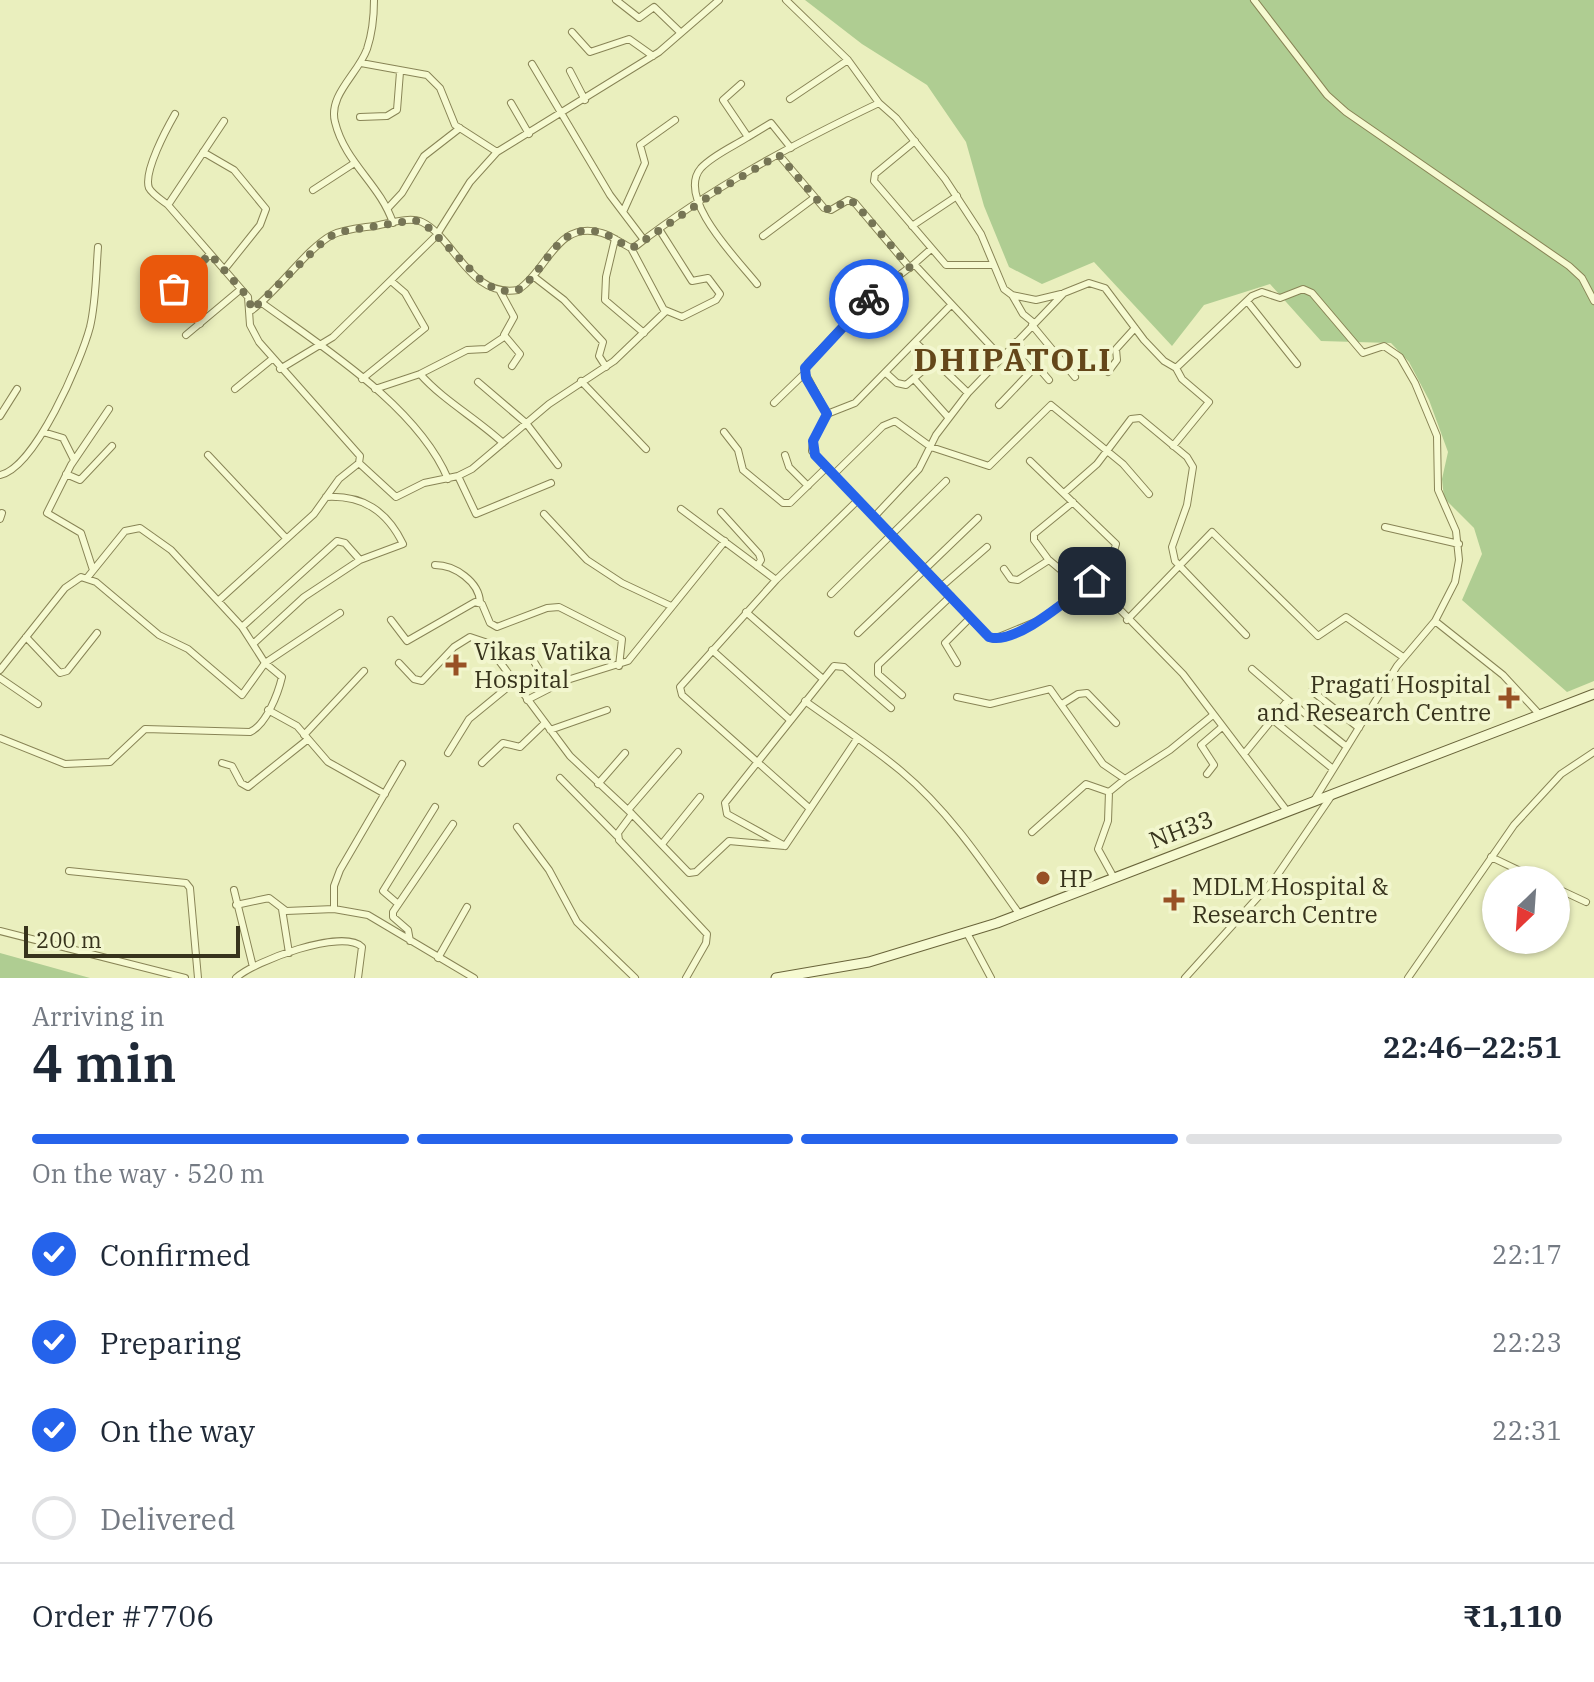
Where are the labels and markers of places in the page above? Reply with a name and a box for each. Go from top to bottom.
pin [140,255,208,323]
pin [1058,547,1126,615]
place label: Vikas Vatika Hospital [474,635,612,695]
marker: Vikas Vatika Hospital [445,654,467,676]
place label: Pragati Hospital and Research Centre [1257,668,1491,728]
marker: Pragati Hospital and Research Centre [1498,687,1520,709]
place label: HP [1059,862,1093,894]
marker: HP [1034,869,1052,887]
place label: MDLM Hospital & Research Centre [1192,870,1388,930]
marker: MDLM Hospital & Research Centre [1163,889,1185,911]

